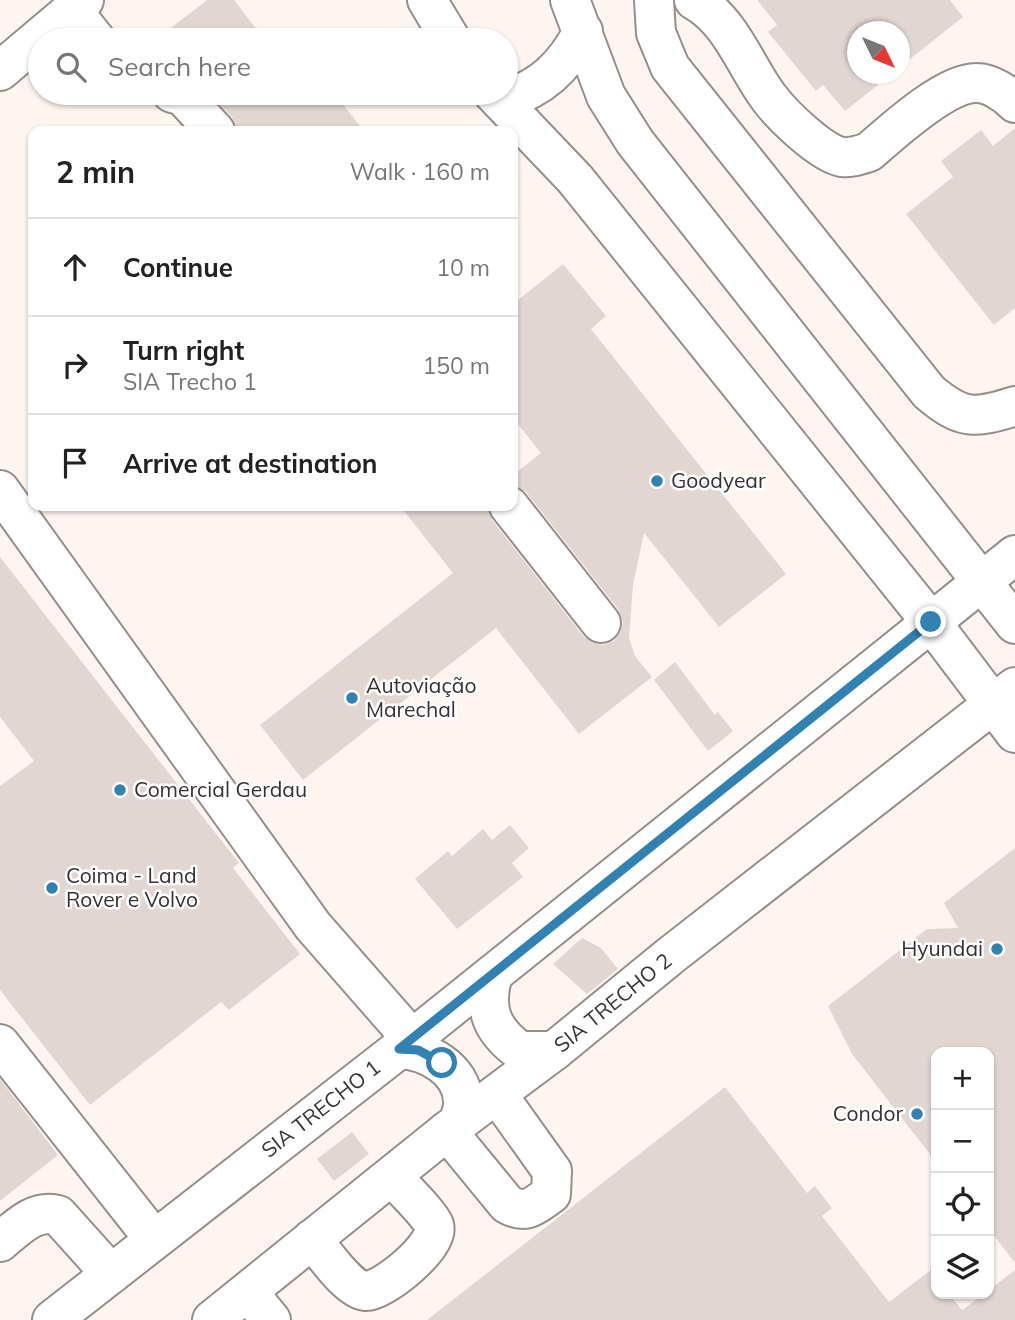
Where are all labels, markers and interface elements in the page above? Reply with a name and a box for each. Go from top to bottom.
north arrow [847,21,910,84]
search box [28,28,518,105]
icon: search [52,48,90,86]
text: Search here [108,50,251,83]
text: 2 min [56,153,135,191]
text: Walk · 160 m [350,157,490,186]
icon: ahead [56,248,94,286]
text: Continue [123,251,233,284]
text: 10 m [436,253,490,282]
text: Turn right [123,334,244,367]
icon: right [56,346,94,384]
text: 150 m [422,351,490,380]
text: SIA Trecho 1 [123,367,257,396]
icon: arrive [56,444,94,482]
text: Arrive at destination [123,447,378,480]
place label: Goodyear [671,467,766,493]
marker: Goodyear [649,473,665,489]
route end [915,606,946,637]
place label: Autoviação Marechal [366,672,476,722]
marker: Autoviação Marechal [344,690,360,706]
place label: Comercial Gerdau [134,776,307,802]
marker: Comercial Gerdau [112,782,128,798]
place label: Coima - Land Rover e Volvo [66,862,198,912]
marker: Coima - Land Rover e Volvo [44,880,60,896]
place label: Hyundai [901,935,983,961]
marker: Hyundai [989,941,1005,957]
street label: SIA TRECHO 2 [548,947,676,1058]
route start [426,1047,457,1078]
map controls [931,1047,994,1299]
button: + [931,1047,994,1110]
street label: SIA TRECHO 1 [256,1054,385,1163]
place label: Condor [833,1100,903,1126]
marker: Condor [909,1106,925,1122]
button: − [931,1110,994,1173]
button: locate [931,1173,994,1236]
button: layers [931,1236,994,1299]

